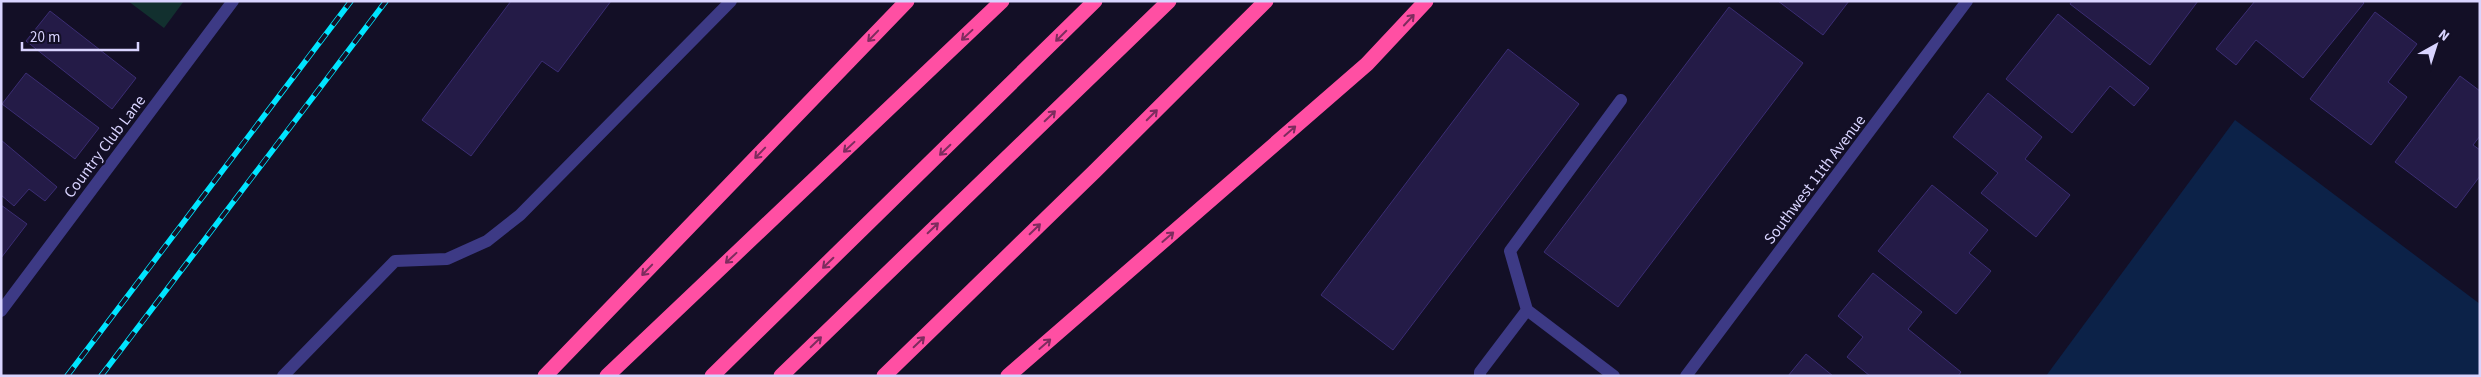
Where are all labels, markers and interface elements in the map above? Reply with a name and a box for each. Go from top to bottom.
one-way arrow [1403,13,1415,26]
scale bar [22,20,139,52]
north arrow [2411,20,2461,70]
text: N [2434,25,2453,46]
text: 20 m [30,27,60,48]
one-way arrow [960,29,973,41]
one-way arrow [867,30,879,43]
one-way arrow [1055,30,1067,42]
street label: Country Club Lane [59,90,151,203]
one-way arrow [1145,109,1158,121]
one-way arrow [1044,110,1056,122]
street label: Southwest 11th Avenue [1759,110,1871,249]
one-way arrow [1284,125,1297,136]
one-way arrow [842,141,855,153]
one-way arrow [939,143,951,155]
one-way arrow [754,147,766,159]
one-way arrow [926,222,939,234]
one-way arrow [1029,223,1042,235]
one-way arrow [1161,231,1174,243]
one-way arrow [725,252,737,264]
one-way arrow [822,257,835,269]
one-way arrow [641,264,653,276]
one-way arrow [810,336,822,348]
one-way arrow [912,336,925,348]
one-way arrow [1038,339,1051,350]

